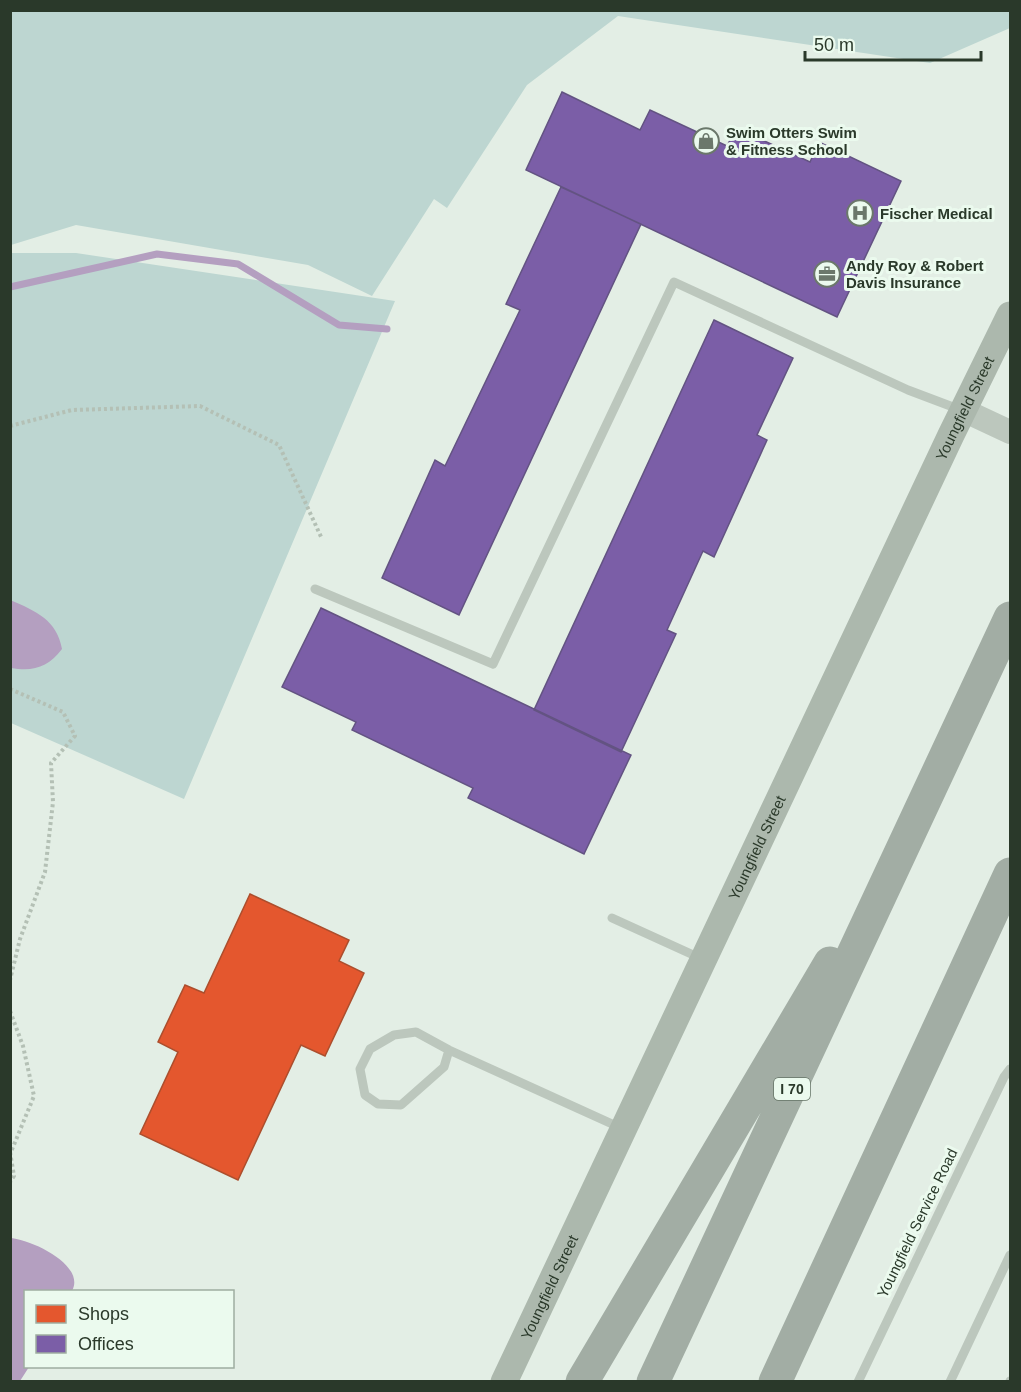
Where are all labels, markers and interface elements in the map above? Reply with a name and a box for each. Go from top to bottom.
scale bar [805,24,980,62]
text: 50 m [814,35,854,55]
place label: Swim Otters Swim & Fitness School [726,124,857,158]
shop icon: Swim Otters Swim & Fitness School [691,126,721,156]
hospital icon: Fischer Medical [845,198,875,228]
place label: Fischer Medical [880,205,993,222]
place label: Andy Roy & Robert Davis Insurance [846,257,984,291]
office icon: Andy Roy & Robert Davis Insurance [812,259,842,289]
street label: Youngfield Street [932,353,997,463]
street label: Youngfield Street [724,792,789,903]
road number: I 70 [774,1078,810,1100]
street label: Youngfield Service Road [873,1146,961,1300]
street label: Youngfield Street [517,1231,581,1342]
legend [24,1290,234,1368]
text: Shops [78,1304,129,1324]
text: Offices [78,1334,134,1354]

